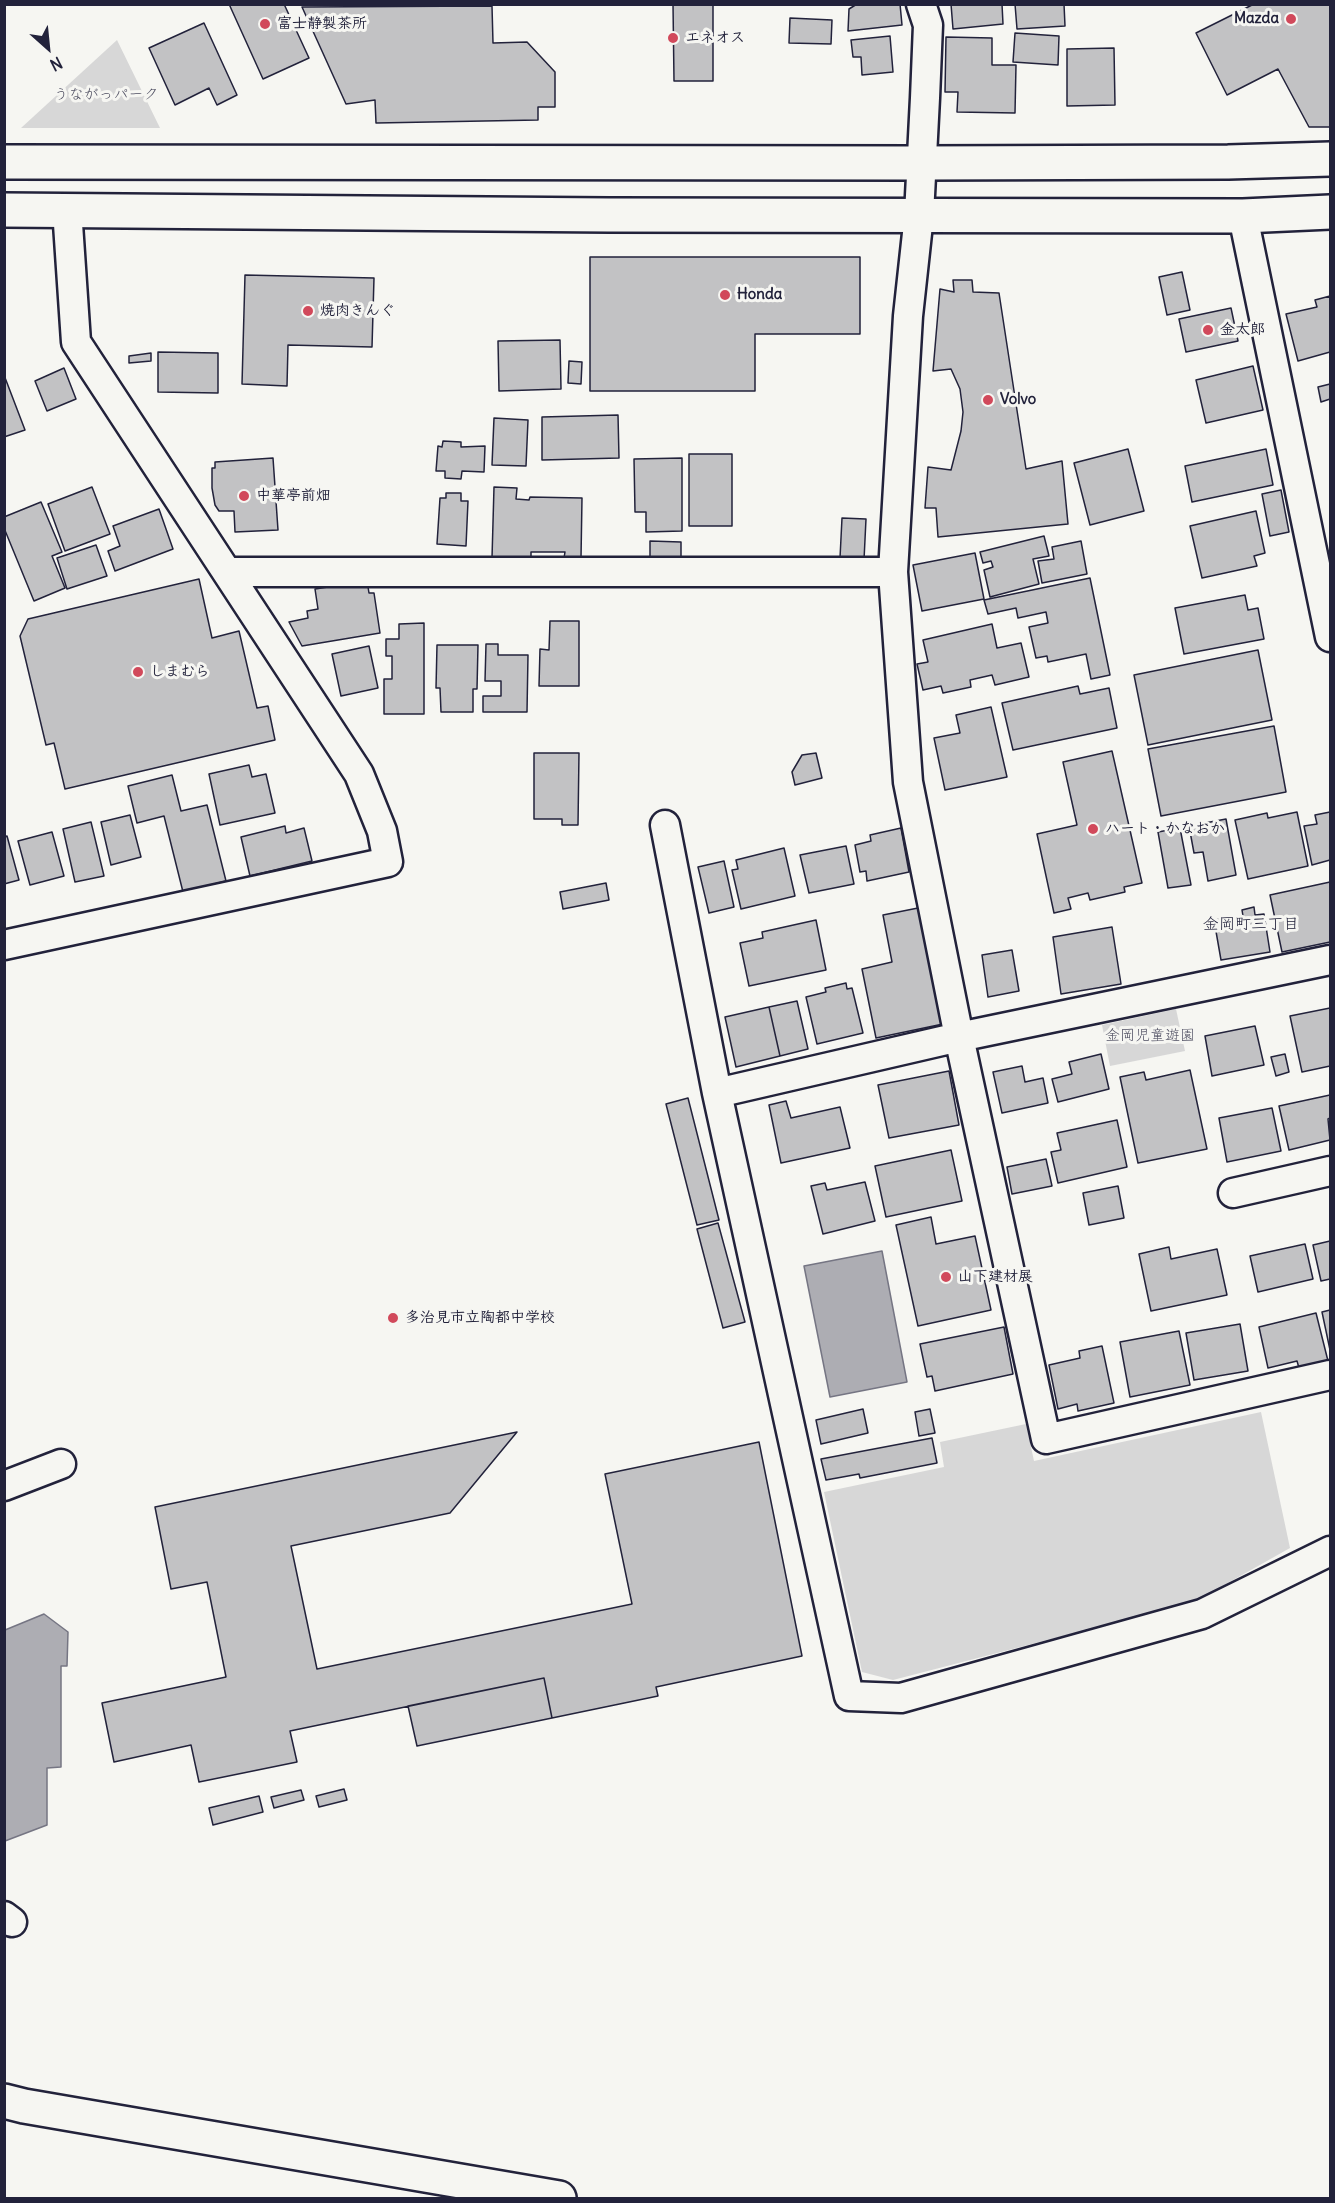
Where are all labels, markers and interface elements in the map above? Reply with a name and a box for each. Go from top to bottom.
place label: Mazda [1234,10,1279,28]
marker: Mazda [1284,12,1298,26]
place label: 富士静製茶所 [277,15,367,33]
marker: 富士静製茶所 [258,17,272,31]
north arrow [18,18,78,78]
place label: エネオス [685,29,745,47]
marker: エネオス [666,31,680,45]
text: N [47,53,66,75]
park label: うながっパーク [54,86,158,104]
place label: Honda [737,286,782,304]
marker: Honda [718,288,732,302]
place label: 焼肉きんぐ [320,302,395,320]
marker: 焼肉きんぐ [301,304,315,318]
place label: 金太郎 [1220,321,1265,339]
marker: 金太郎 [1201,323,1215,337]
place label: Volvo [1000,391,1036,409]
marker: Volvo [981,393,995,407]
place label: 中華亭前畑 [256,487,331,505]
marker: 中華亭前畑 [237,489,251,503]
place label: しまむら [150,663,210,681]
marker: しまむら [131,665,145,679]
place label: ハート・かなおか [1105,820,1225,838]
marker: ハート・かなおか [1086,822,1100,836]
district label: 金岡町三丁目 [1203,914,1299,934]
park label: 金岡児童遊園 [1105,1027,1195,1045]
place label: 山下建材展 [958,1268,1033,1286]
marker: 山下建材展 [939,1270,953,1284]
place label: 多治見市立陶都中学校 [405,1309,555,1327]
marker: 多治見市立陶都中学校 [386,1311,400,1325]

